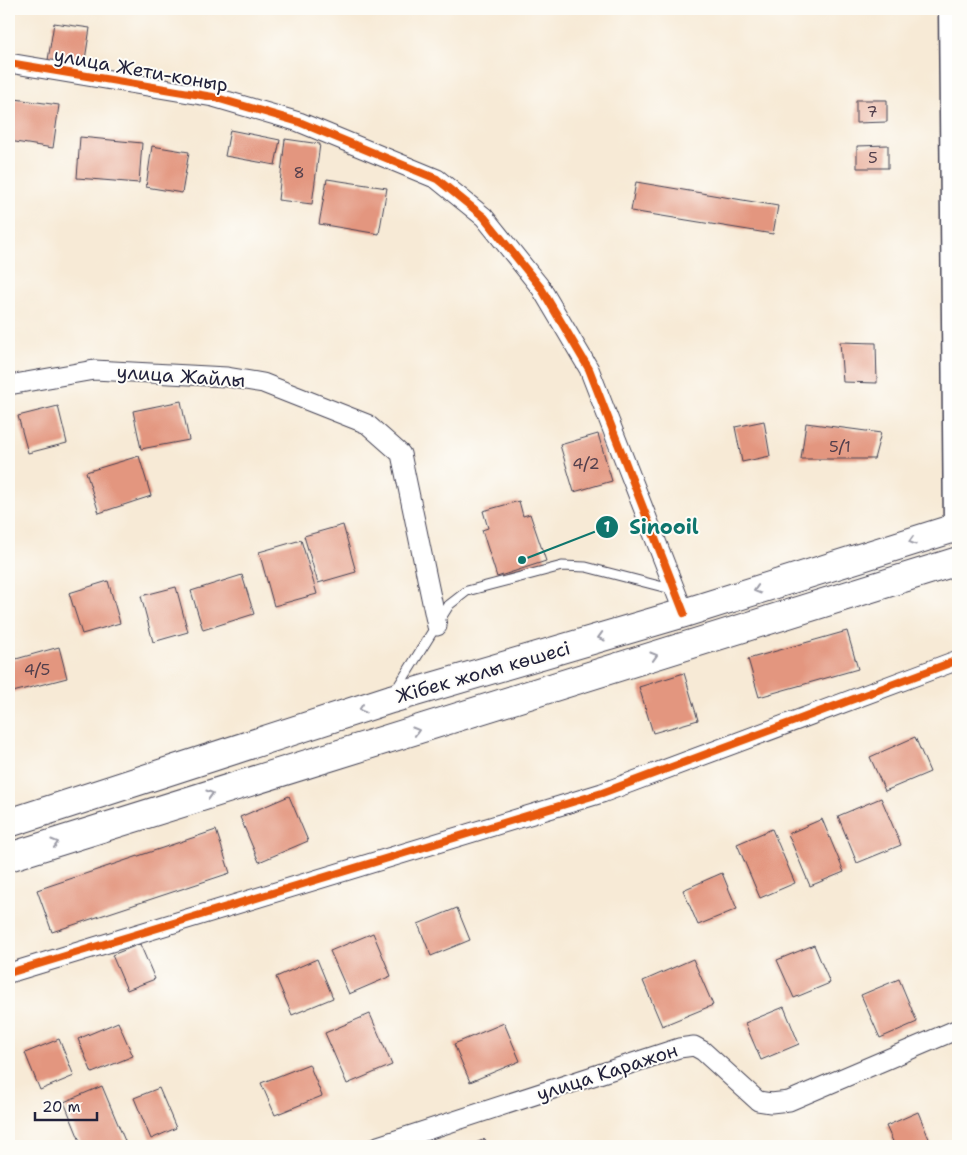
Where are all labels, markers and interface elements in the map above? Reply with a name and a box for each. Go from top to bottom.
street label: улица Жети-коныр [52,42,230,98]
house number: 7 [866,101,878,122]
house number: 5 [868,147,878,168]
house number: 8 [293,162,305,183]
street label: улица Жайлы [116,359,246,393]
house number: 5/1 [829,436,851,457]
house number: 4/2 [572,453,600,474]
callout: Sinooil [594,510,709,545]
text: Sinooil [629,514,699,540]
text: 1 [604,517,611,537]
one-way arrow [908,536,916,546]
one-way arrow [753,584,761,594]
one-way arrow [598,632,606,642]
street label: Жібек жолы көшесі [393,635,573,709]
one-way arrow [650,652,658,662]
house number: 4/5 [24,659,50,680]
one-way arrow [358,703,366,713]
one-way arrow [411,726,419,736]
one-way arrow [206,790,214,800]
one-way arrow [51,838,59,848]
street label: улица Каражон [533,1037,681,1107]
scale bar [35,1090,98,1122]
text: 20 m [42,1097,81,1117]

